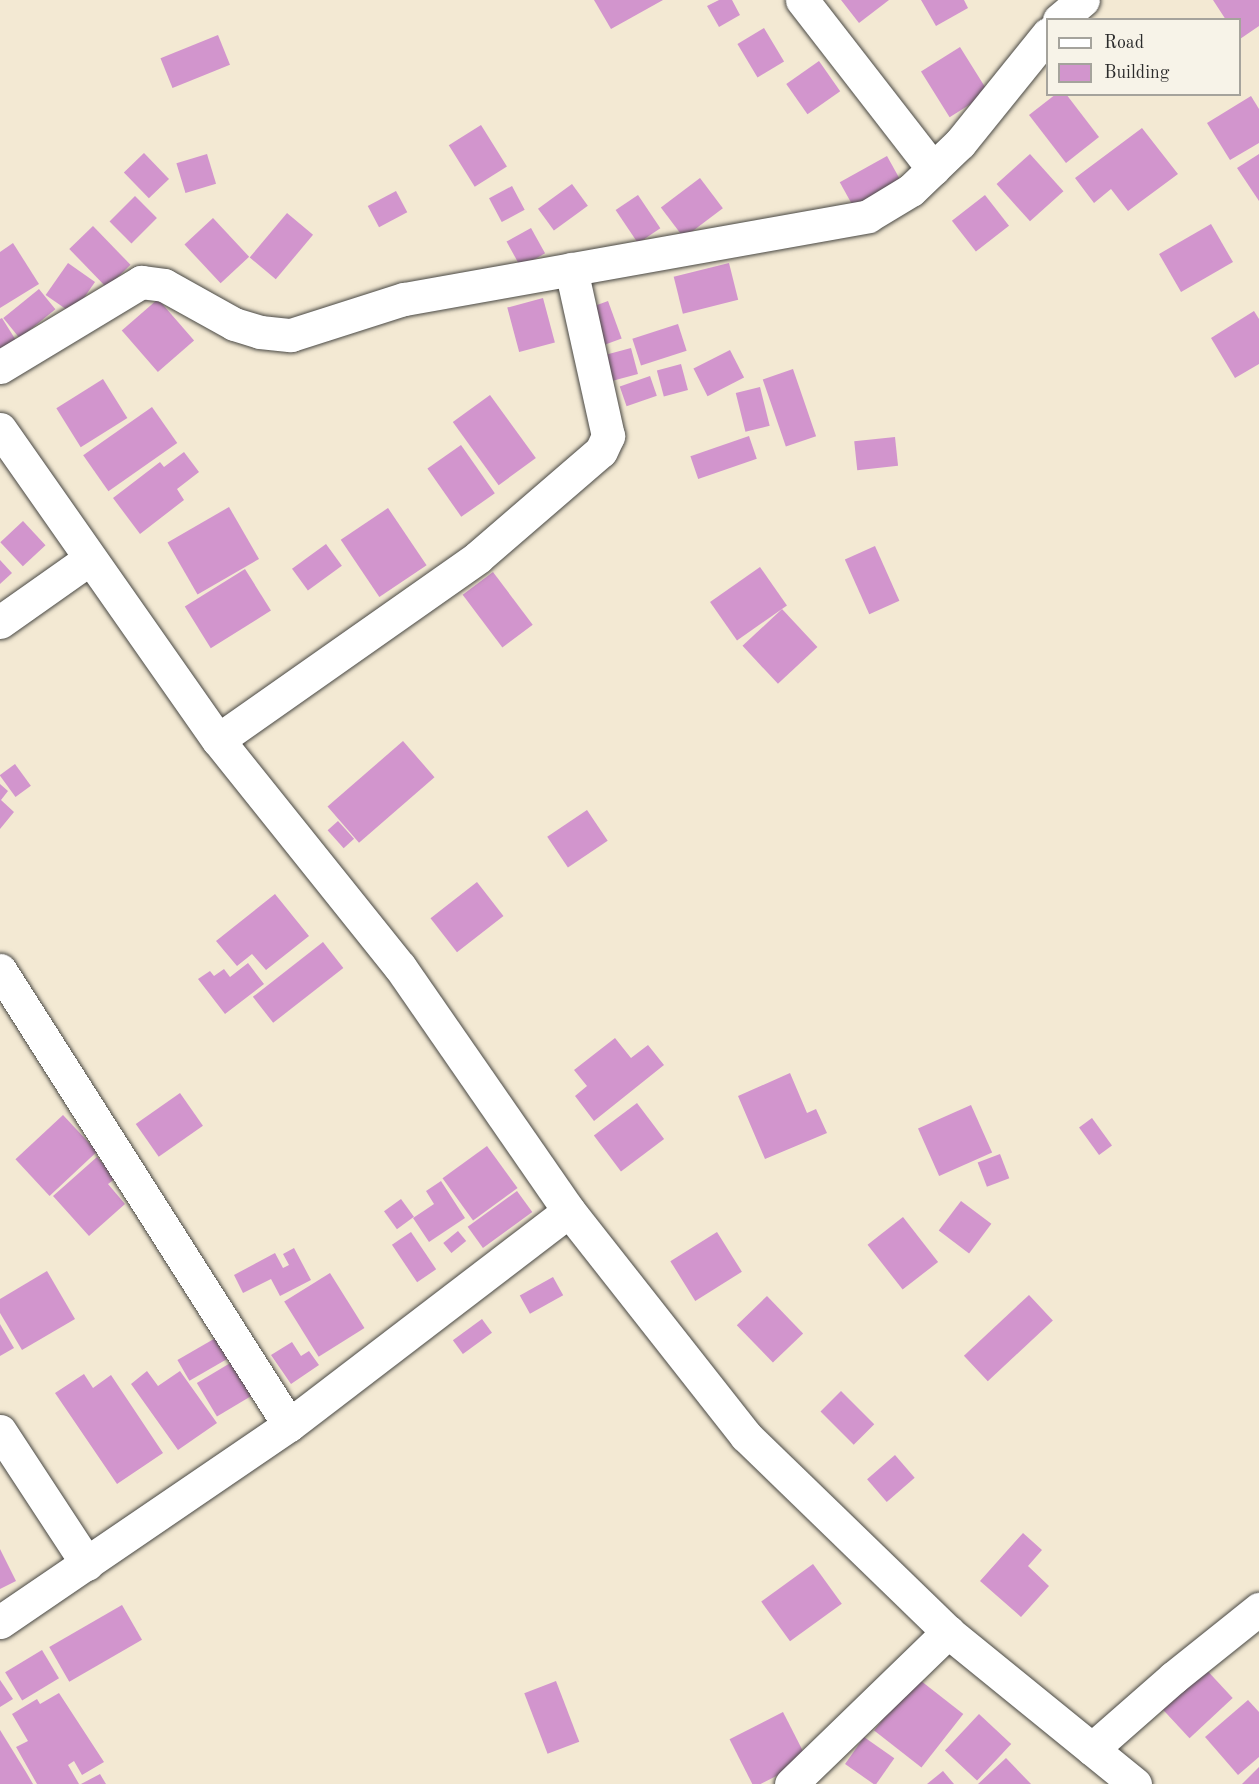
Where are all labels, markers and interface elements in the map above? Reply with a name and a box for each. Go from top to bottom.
legend [1046,18,1241,96]
text: Road [1104,34,1144,52]
text: Building [1104,64,1169,82]

